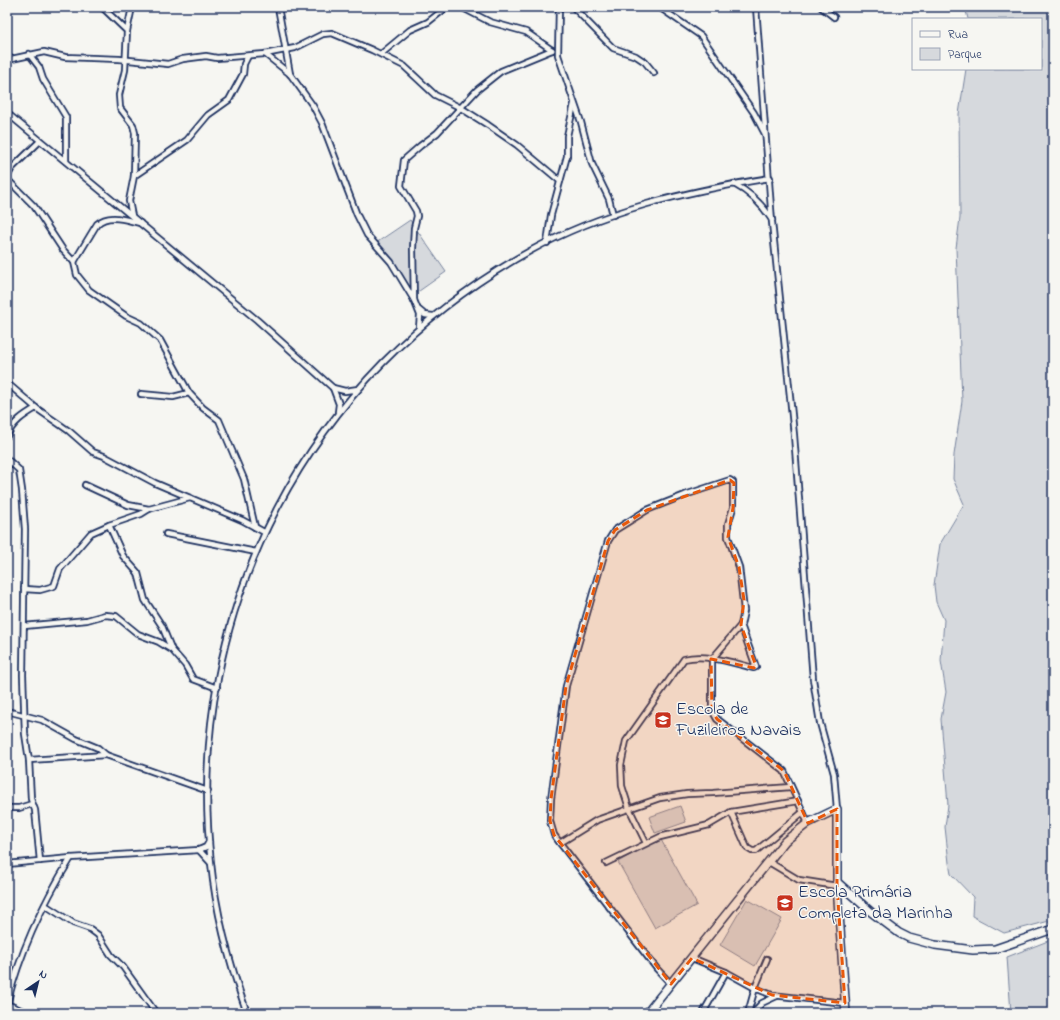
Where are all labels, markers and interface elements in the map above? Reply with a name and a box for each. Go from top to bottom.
legend [912,18,1042,70]
text: Rua [948,26,968,44]
text: Parque [948,46,982,64]
place label: Escola de Fuzileiros Navais [675,697,801,744]
school or university icon: Escola de Fuzileiros Navais [653,710,673,730]
place label: Escola Primária Completa da Marinha [798,880,953,927]
school or university icon: Escola Primária Completa da Marinha [775,893,795,913]
north arrow [18,962,58,1002]
text: N [36,966,51,983]

